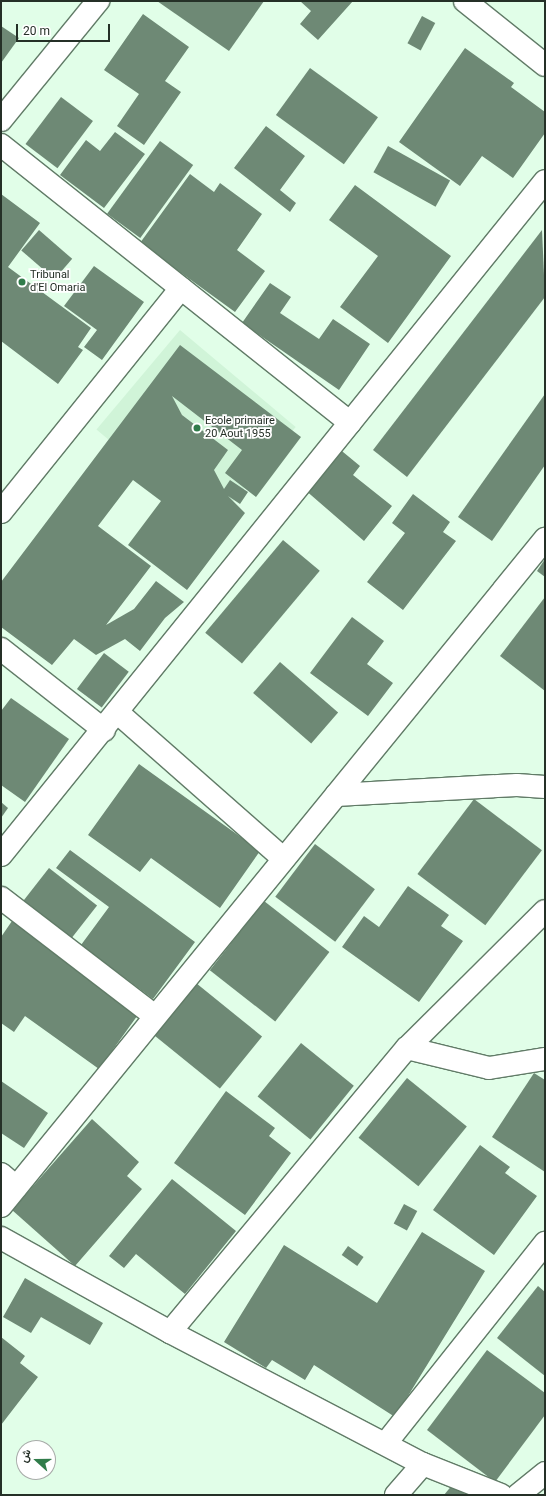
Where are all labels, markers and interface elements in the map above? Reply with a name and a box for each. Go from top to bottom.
scale bar [18,16,112,42]
text: 20 m [23,24,50,38]
place label: Tribunal d'El Omaria [30,269,85,295]
marker: Tribunal d'El Omaria [17,277,27,287]
place label: Ecole primaire 20 Aout 1955 [205,415,275,441]
marker: Ecole primaire 20 Aout 1955 [192,423,202,433]
north arrow [16,1440,56,1480]
text: ش [17,1447,34,1464]

